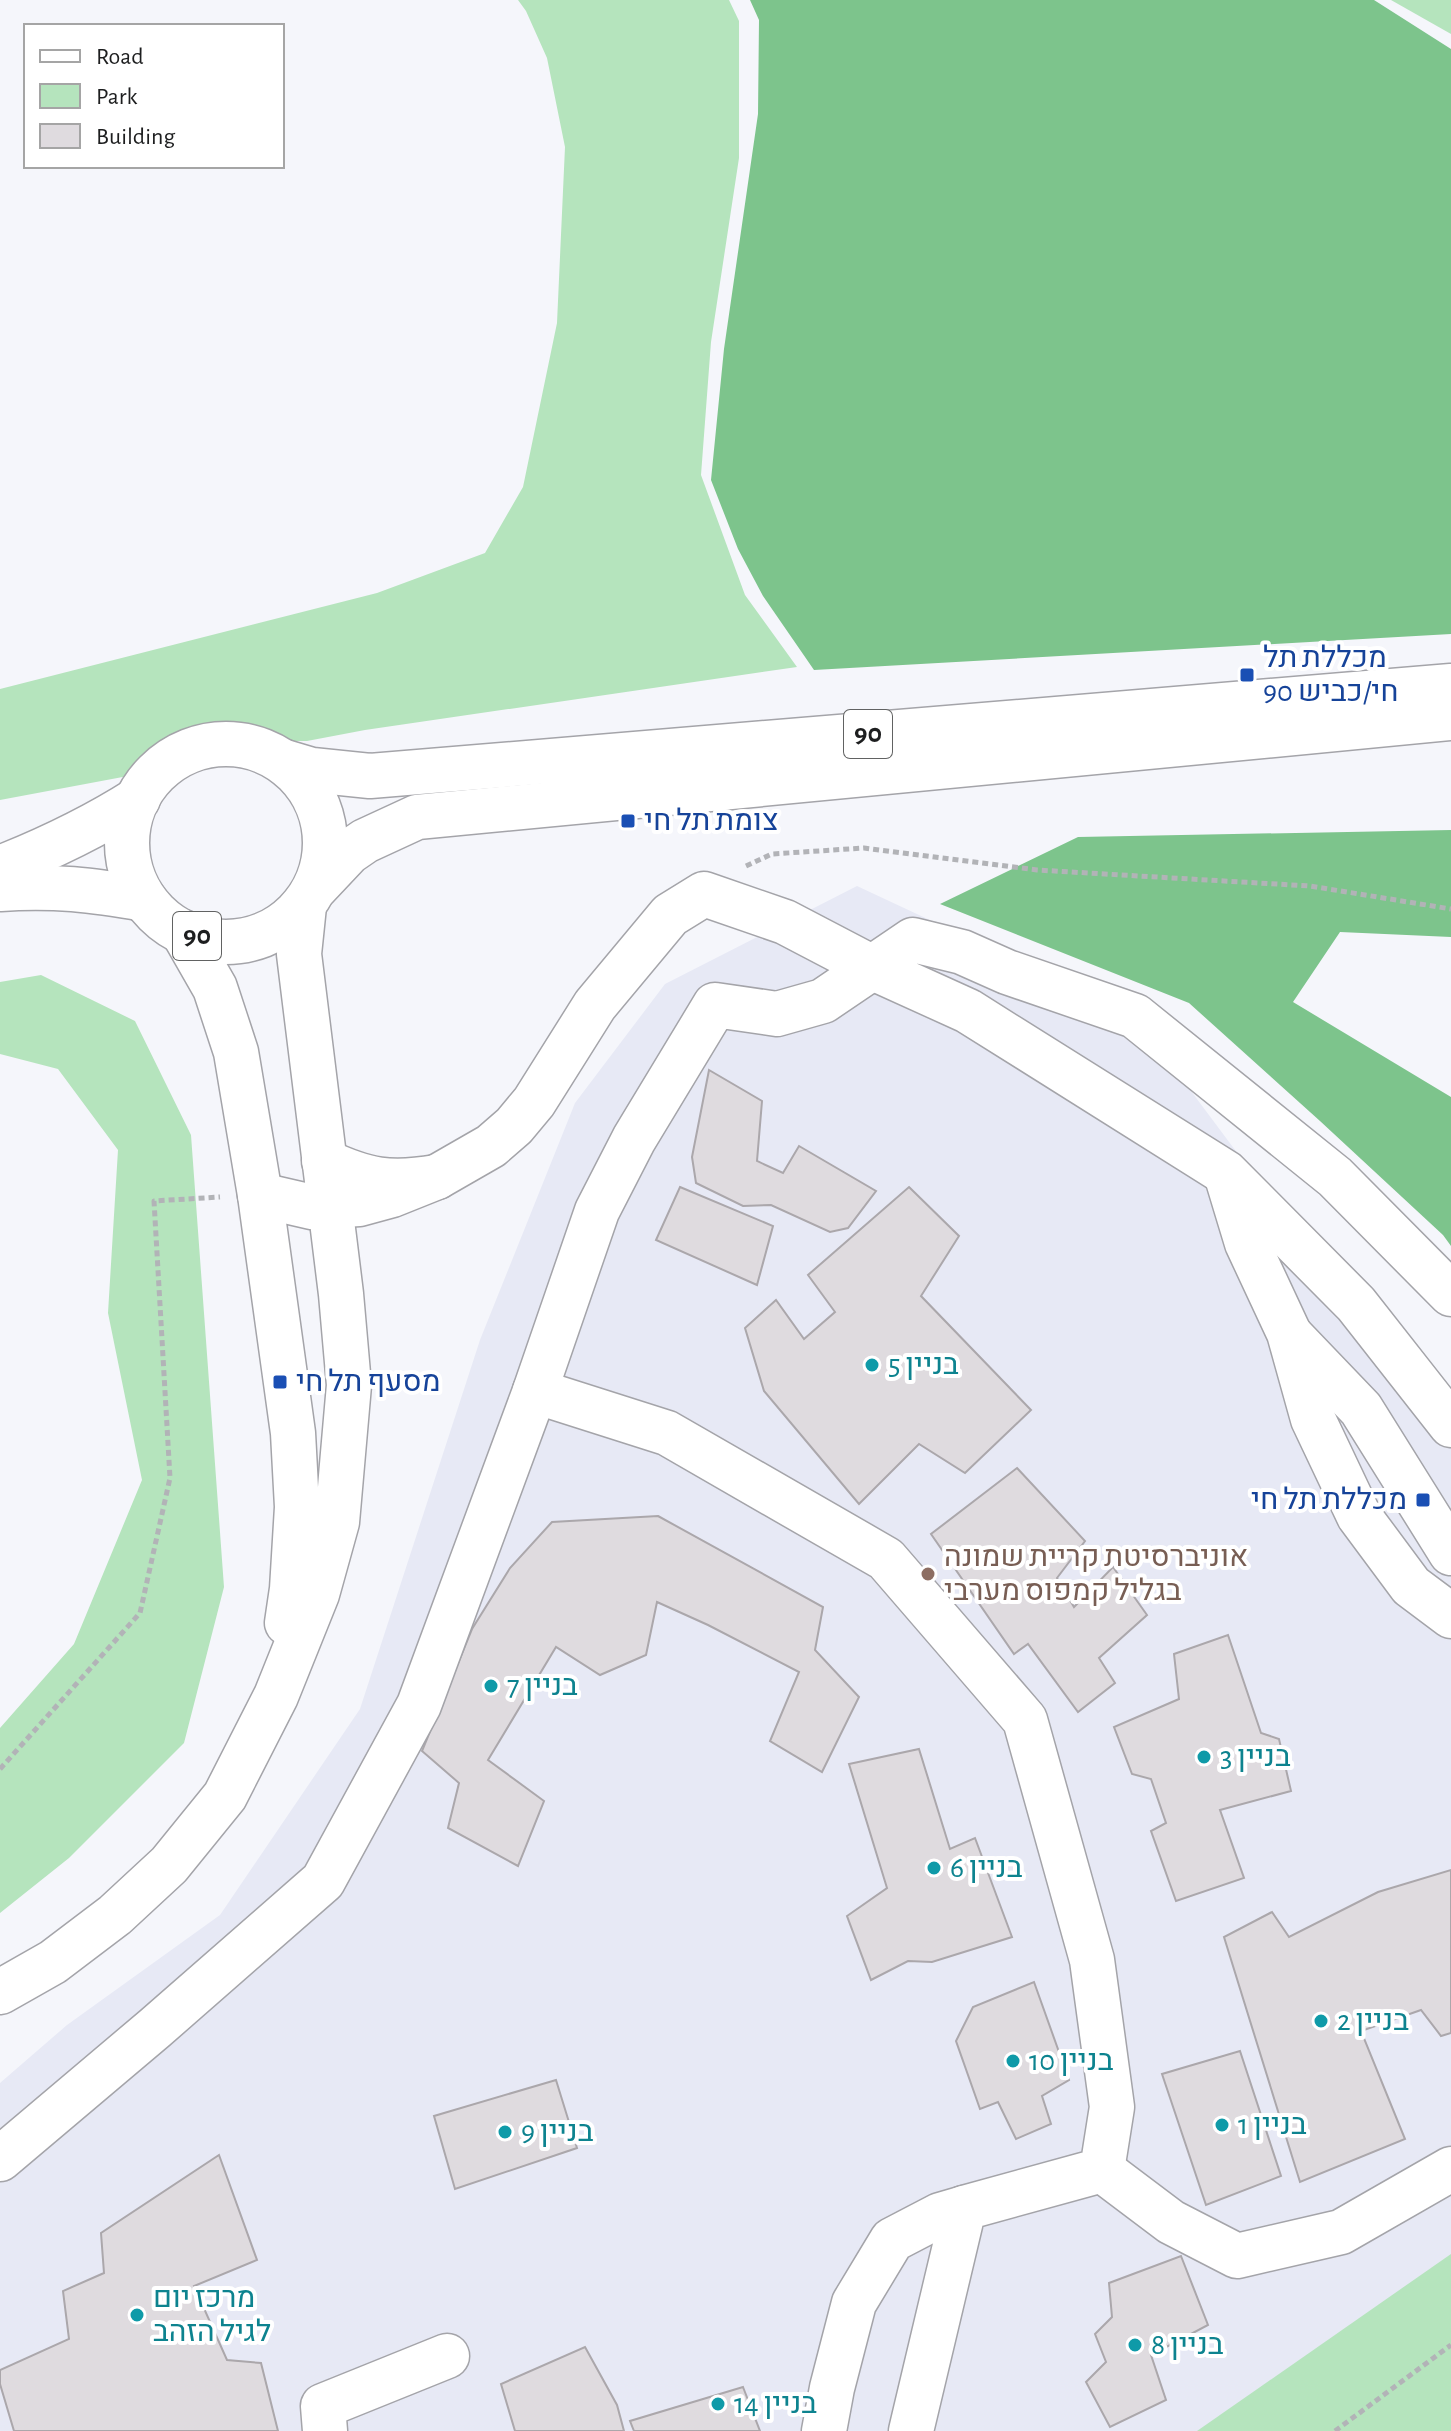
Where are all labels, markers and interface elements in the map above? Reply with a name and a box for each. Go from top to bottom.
legend [24,24,284,168]
text: Road [96,45,144,69]
text: Park [96,85,137,109]
text: Building [96,125,175,149]
place label: מכללת תל חי/כביש 90 [1263,643,1399,707]
marker: מכללת תל חי/כביש 90 [1238,666,1256,684]
road number: 90 [844,710,892,758]
place label: צומת תל חי [644,806,778,836]
marker: צומת תל חי [619,812,637,830]
road number: 90 [173,912,221,960]
place label: בניין 5 [888,1350,959,1380]
marker: בניין 5 [863,1356,881,1374]
place label: מסעף תל חי [296,1367,441,1397]
marker: מסעף תל חי [271,1373,289,1391]
place label: מכללת תל חי [1251,1485,1407,1515]
marker: מכללת תל חי [1414,1491,1432,1509]
place label: אוניברסיטת קריית שמונה בגליל קמפוס מערבי [944,1542,1248,1606]
marker: אוניברסיטת קריית שמונה בגליל קמפוס מערבי [919,1565,937,1583]
place label: בניין 7 [507,1671,578,1701]
marker: בניין 7 [482,1677,500,1695]
place label: בניין 3 [1220,1742,1291,1772]
marker: בניין 3 [1195,1748,1213,1766]
place label: בניין 6 [950,1853,1023,1883]
marker: בניין 6 [925,1859,943,1877]
place label: בניין 2 [1337,2006,1409,2036]
marker: בניין 2 [1312,2012,1330,2030]
place label: בניין 10 [1029,2046,1114,2076]
marker: בניין 10 [1004,2052,1022,2070]
place label: בניין 1 [1238,2110,1307,2140]
marker: בניין 1 [1213,2116,1231,2134]
place label: בניין 9 [521,2117,594,2147]
marker: בניין 9 [496,2123,514,2141]
place label: מרכז יום לגיל הזהב [153,2283,271,2347]
marker: מרכז יום לגיל הזהב [128,2306,146,2324]
place label: בניין 8 [1151,2330,1224,2360]
marker: בניין 8 [1126,2336,1144,2354]
place label: בניין 14 [734,2389,817,2419]
marker: בניין 14 [709,2395,727,2413]

